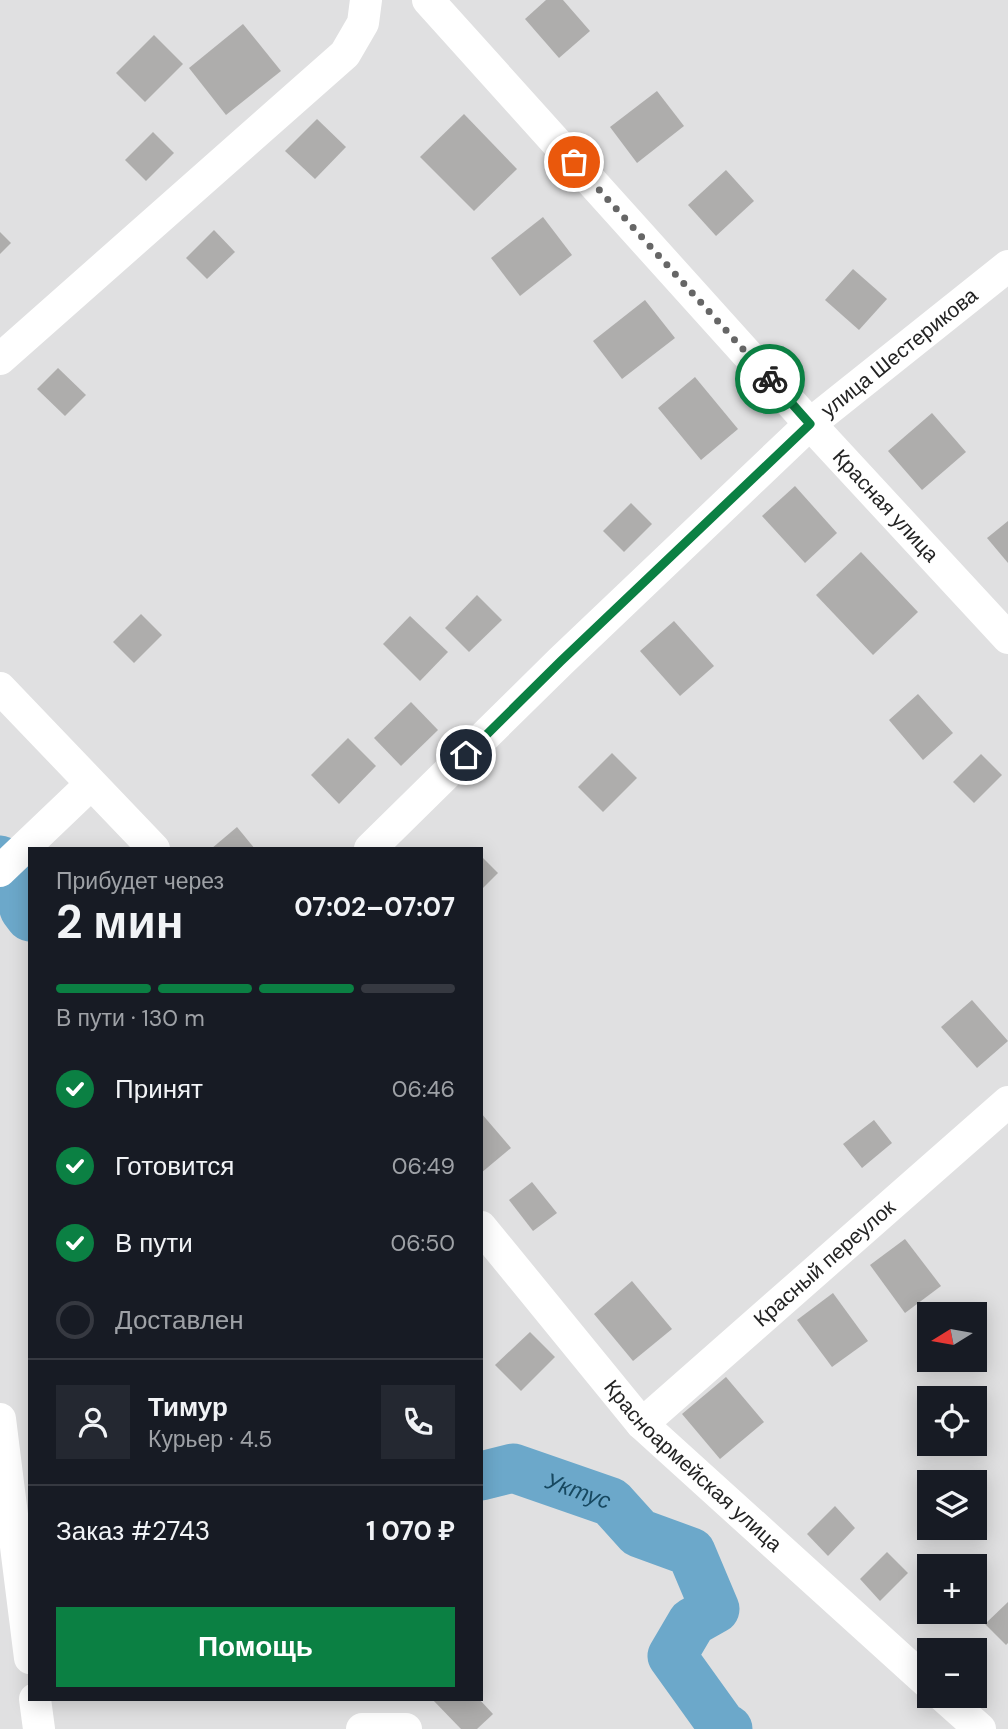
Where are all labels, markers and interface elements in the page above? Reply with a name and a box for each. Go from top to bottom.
pin [544,132,604,192]
icon: bag [555,143,593,181]
street label: улица Шестерикова [815,281,984,424]
courier [735,344,805,414]
icon: bike [751,360,789,398]
street label: Красная улица [826,443,945,568]
pin [436,725,496,785]
icon: home [447,736,485,774]
text: Прибудет через [56,866,224,896]
text: 07:02–07:07 [294,890,455,924]
text: 2 мин [56,892,183,952]
text: В пути · 130 m [56,1003,205,1033]
icon: check [56,1070,94,1108]
text: Принят [115,1072,203,1106]
text: 06:46 [392,1074,455,1104]
icon: check [56,1147,94,1185]
text: Готовится [115,1149,234,1183]
text: 06:49 [392,1151,455,1181]
street label: Красный переулок [748,1193,902,1333]
icon: check [56,1224,94,1262]
text: В пути [115,1226,193,1260]
text: 06:50 [390,1228,455,1258]
north arrow [917,1302,987,1372]
map controls [917,1302,987,1708]
text: Доставлен [115,1303,244,1337]
street label: Красноармейская улица [598,1374,788,1558]
button: person [56,1385,130,1459]
button: phone [381,1385,455,1459]
button: locate [917,1386,987,1456]
text: Тимур [148,1390,228,1424]
text: Курьер · 4.5 [148,1424,272,1454]
water label: Уктус [541,1465,615,1516]
button: layers [917,1470,987,1540]
text: Заказ #2743 [56,1514,210,1548]
text: 1 070 ₽ [366,1514,455,1548]
button: + [917,1554,987,1624]
button: Помощь [56,1607,455,1687]
button: − [917,1638,987,1708]

